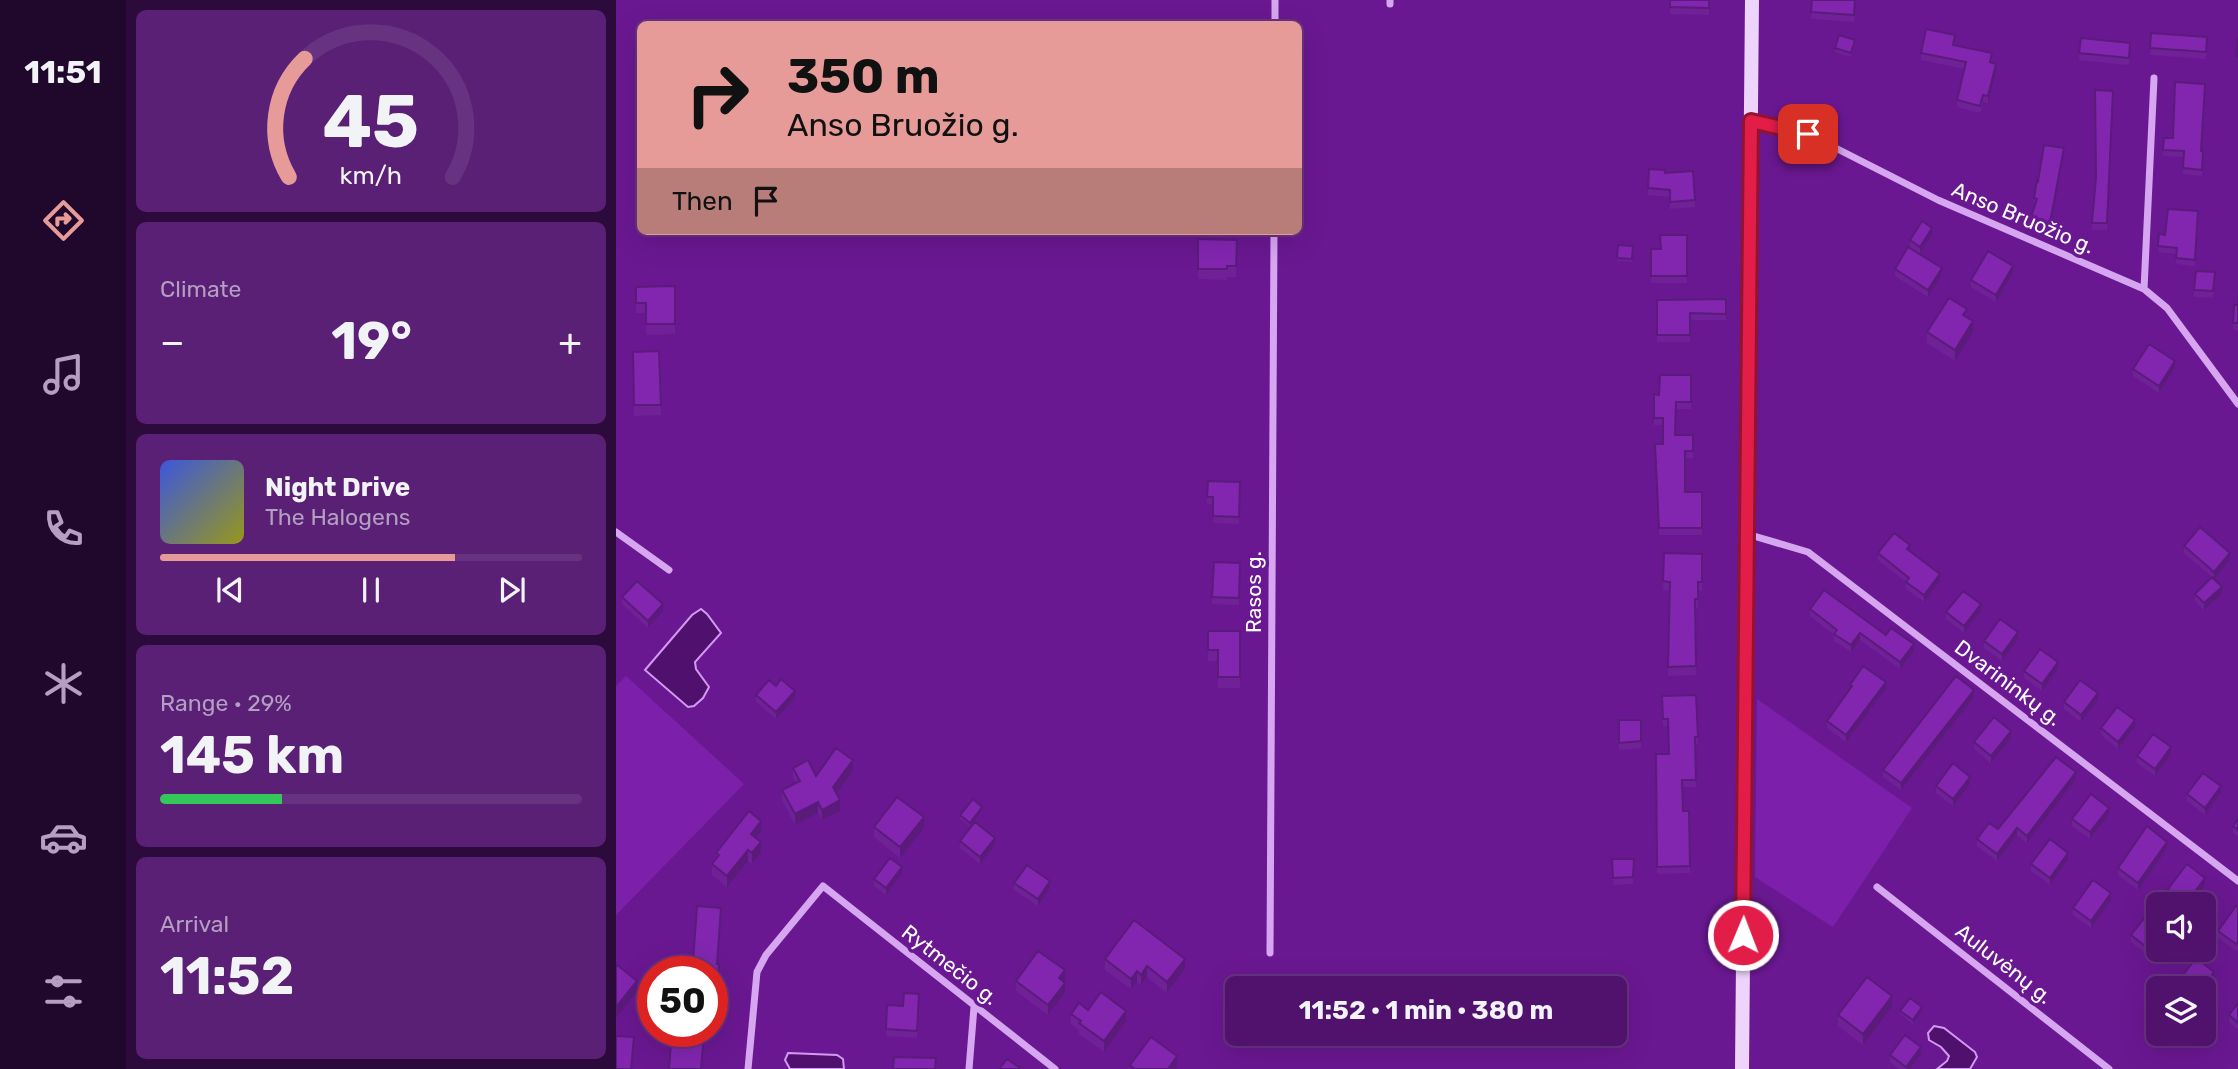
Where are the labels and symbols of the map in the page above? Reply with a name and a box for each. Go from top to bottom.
pin [1778,104,1838,164]
street label: Anso Bruožio g. [1948,176,2098,259]
street label: Rasos g. [1241,551,1266,633]
street label: Dvarininkų g. [1950,634,2067,731]
position arrow [1706,898,1780,972]
street label: Auluvėnų g. [1951,918,2058,1009]
street label: Rytmečio g. [897,919,1004,1010]
speed limit sign: 50 [637,956,728,1047]

